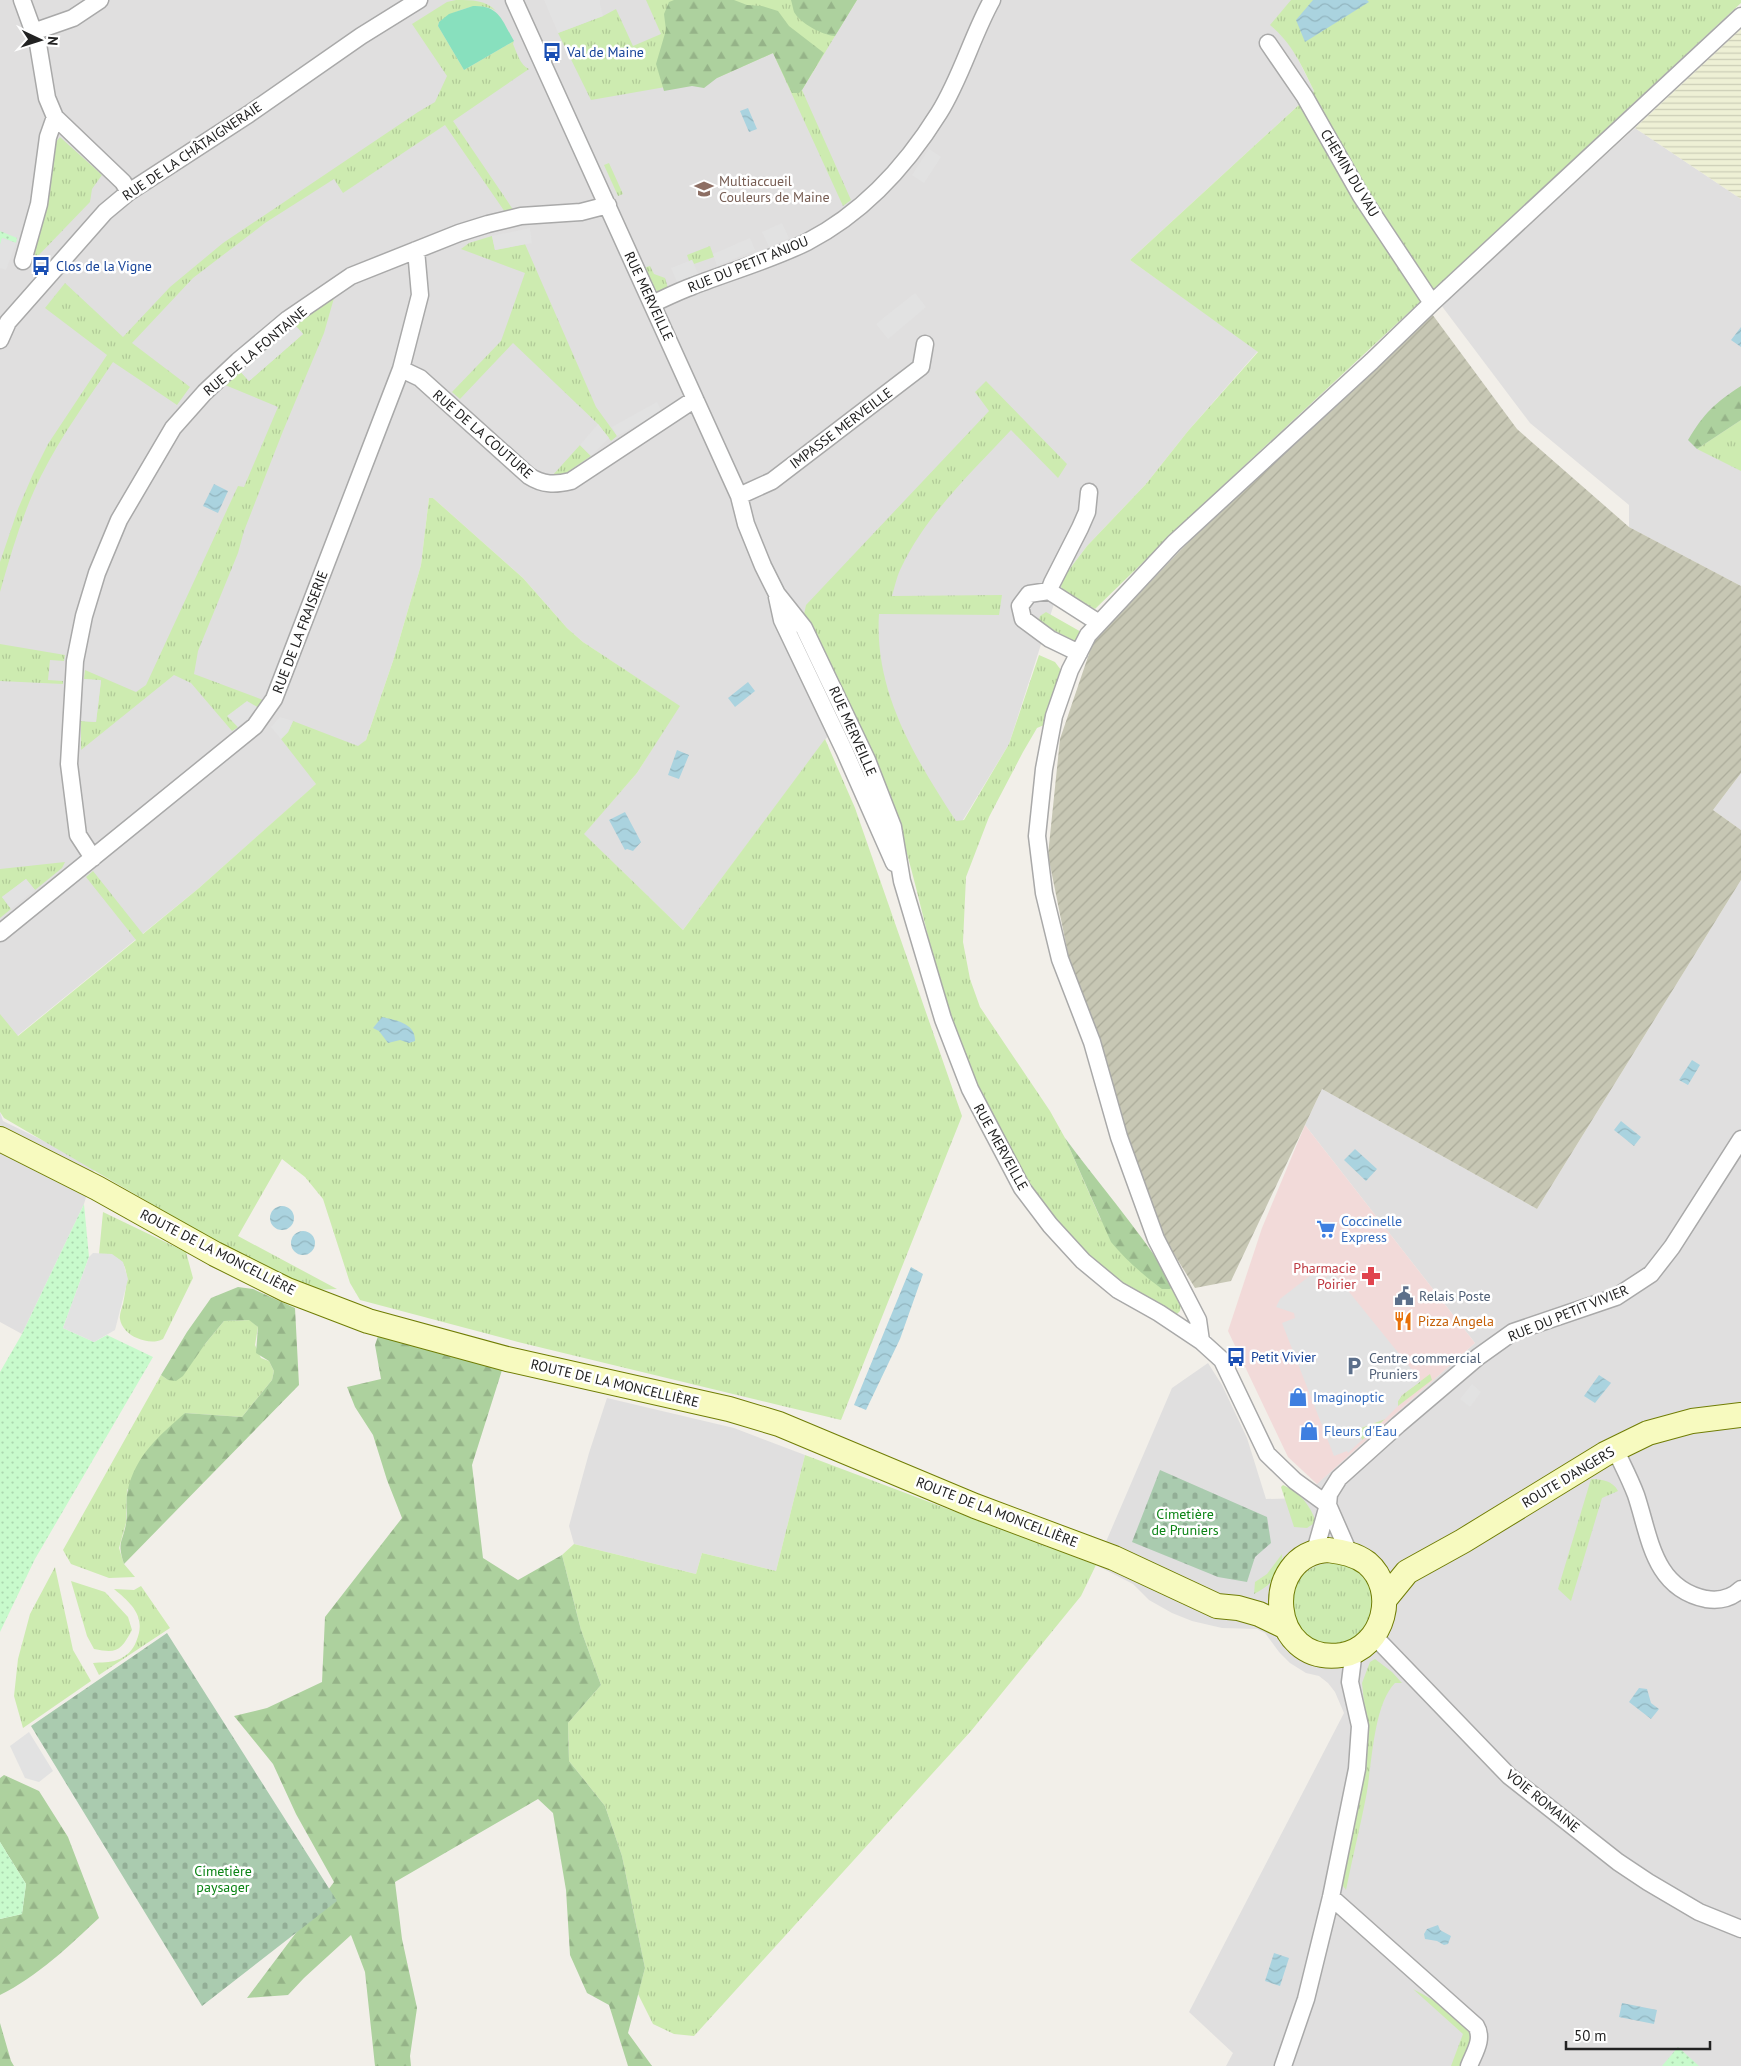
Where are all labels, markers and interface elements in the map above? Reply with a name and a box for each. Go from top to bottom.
north arrow [15,15,65,65]
text: N [44,36,62,46]
bus stop icon: Val de Maine [541,41,563,63]
place label: Val de Maine [566,43,644,61]
street label: RUE DE LA CHÂTAIGNERAIE [119,97,265,205]
street label: CHEMIN DU VAU [1317,126,1383,220]
place label: Multiaccueil Couleurs de Maine [719,172,830,206]
school or university icon: Multiaccueil Couleurs de Maine [693,178,715,200]
street label: RUE DU PETIT ANJOU [685,232,811,296]
street label: RUE MERVEILLE [620,248,678,344]
bus stop icon: Clos de la Vigne [30,255,52,277]
place label: Clos de la Vigne [56,257,152,275]
street label: RUE DE LA FONTAINE [199,302,311,400]
street label: IMPASSE MERVEILLE [786,383,896,473]
street label: RUE DE LA COUTURE [429,386,537,482]
street label: RUE DE LA FRAISERIE [268,568,332,696]
street label: RUE MERVEILLE [825,683,881,779]
street label: RUE MERVEILLE [970,1100,1032,1194]
street label: ROUTE DE LA MONCELLIÈRE [137,1205,299,1299]
place label: Coccinelle Express [1341,1212,1402,1246]
supermarket icon: Coccinelle Express [1315,1218,1337,1240]
place label: Pharmacie Poirier [1293,1259,1356,1293]
pharmacy icon: Pharmacie Poirier [1360,1265,1382,1287]
street label: RUE DU PETIT VIVIER [1505,1281,1631,1345]
public building icon: Relais Poste [1393,1285,1415,1307]
place label: Relais Poste [1419,1287,1491,1305]
restaurant icon: Pizza Angela [1392,1310,1414,1332]
place label: Pizza Angela [1418,1312,1494,1330]
bus stop icon: Petit Vivier [1225,1346,1247,1368]
place label: Petit Vivier [1251,1348,1316,1366]
place label: Centre commercial Pruniers [1369,1349,1481,1383]
street label: ROUTE DE LA MONCELLIÈRE [529,1355,701,1411]
parking icon: Centre commercial Pruniers [1343,1355,1365,1377]
shop icon: Imaginoptic [1287,1386,1309,1408]
place label: Imaginoptic [1313,1388,1384,1406]
shop icon: Fleurs d'Eau [1298,1420,1320,1442]
place label: Fleurs d'Eau [1324,1422,1397,1440]
street label: ROUTE D'ANGERS [1518,1442,1618,1512]
street label: ROUTE DE LA MONCELLIÈRE [914,1473,1080,1551]
park label: Cimetière de Pruniers [1151,1505,1219,1539]
street label: VOIE ROMAINE [1502,1765,1584,1836]
park label: Cimetière paysager [194,1862,252,1896]
scale bar [1566,2018,1710,2050]
text: 50 m [1574,2026,1607,2045]

